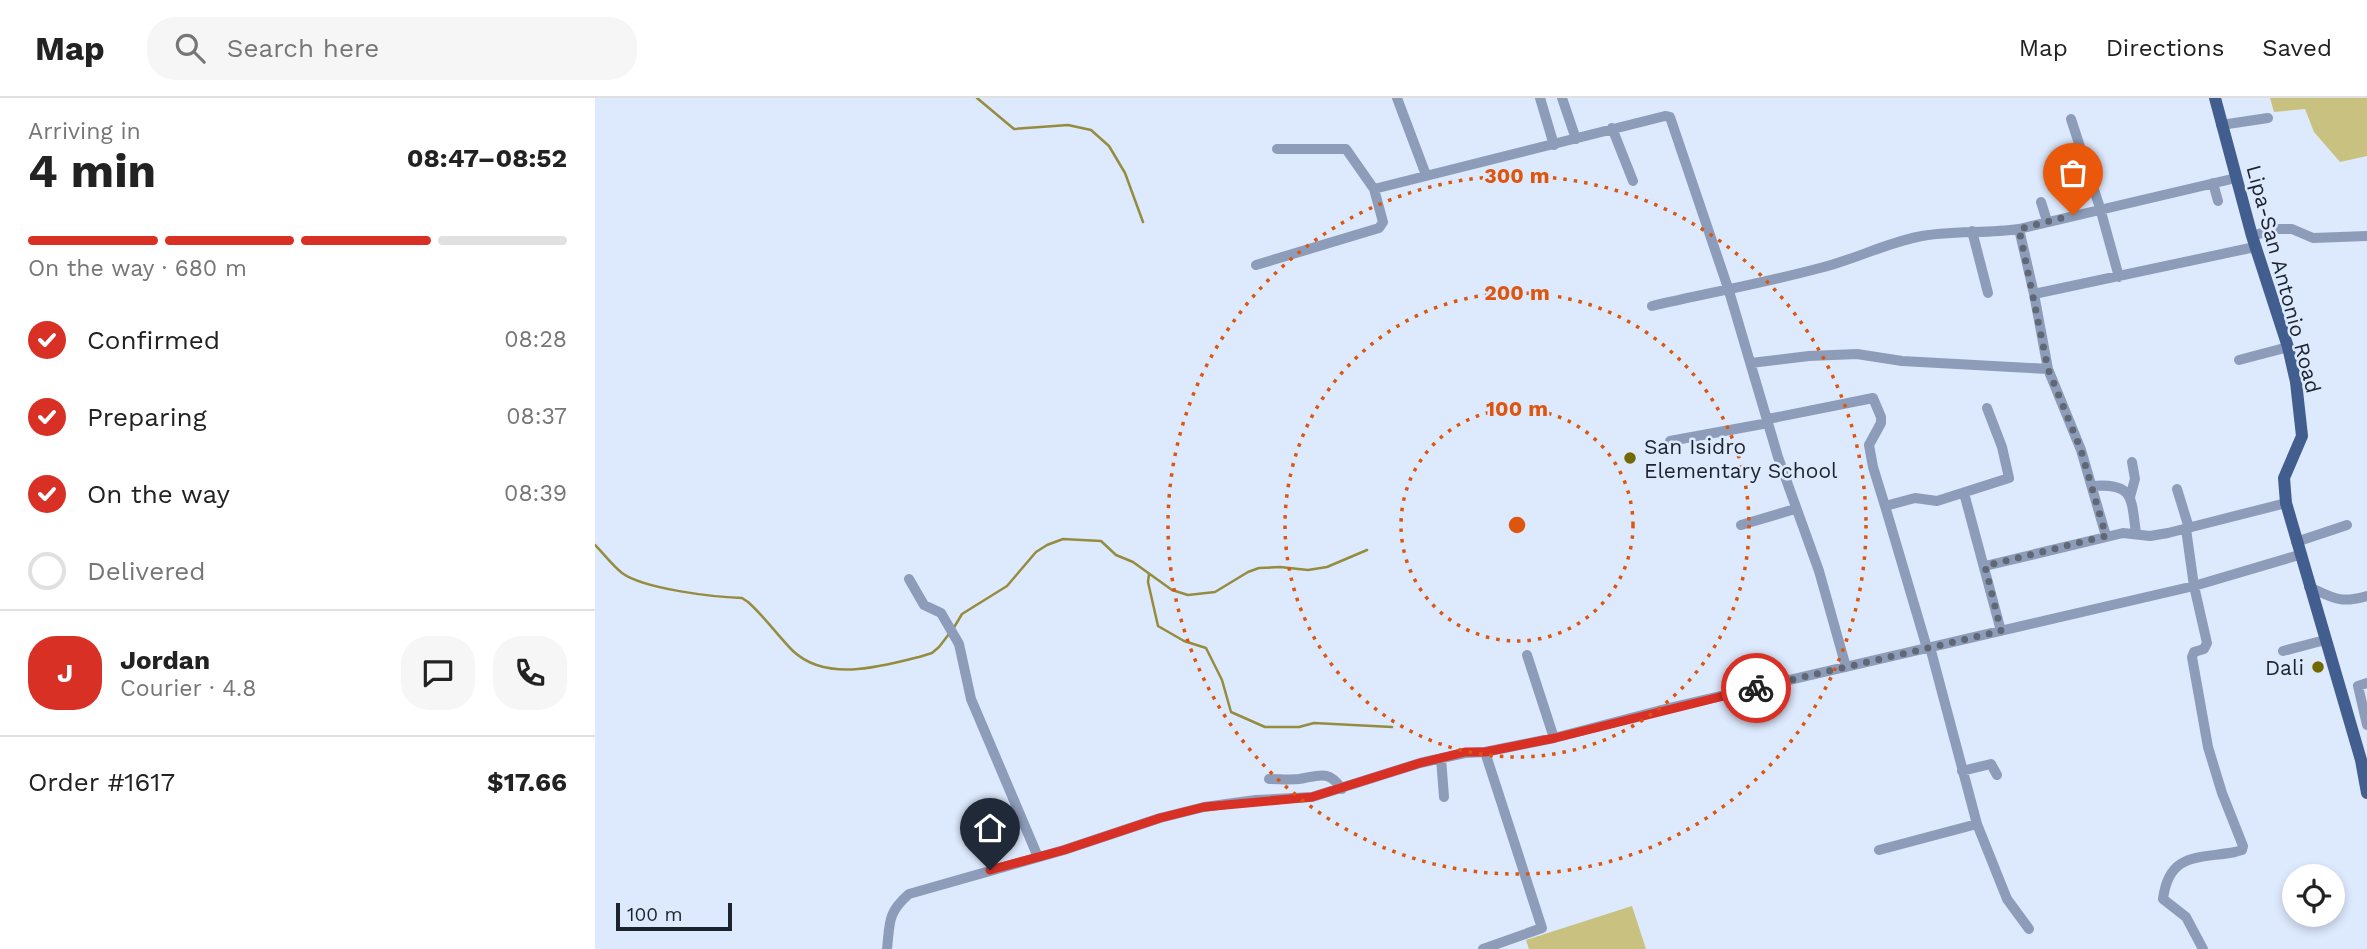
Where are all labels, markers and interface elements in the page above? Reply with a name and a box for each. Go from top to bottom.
search box [147,17,637,80]
text: Map [35,29,105,68]
icon: search [171,29,209,67]
text: Search here [227,33,379,63]
text: Map [2019,34,2068,62]
text: Directions [2106,34,2224,62]
text: Saved [2262,34,2332,62]
text: Arriving in [28,118,141,145]
text: 08:47–08:52 [407,143,567,173]
pin [2043,143,2103,215]
text: 4 min [28,144,156,198]
icon: bag [2054,154,2092,192]
street label: Lipa-San Antonio Road [2241,162,2327,396]
text: 300 m [1484,163,1550,188]
text: On the way · 680 m [28,255,247,282]
text: 200 m [1484,280,1550,305]
icon: check [28,321,66,359]
text: Confirmed [87,325,220,355]
text: 08:28 [504,326,567,353]
text: 100 m [1486,396,1548,421]
icon: check [28,398,66,436]
text: Preparing [87,402,207,432]
text: 08:37 [506,403,567,430]
place label: San Isidro Elementary School [1644,434,1838,483]
marker: San Isidro Elementary School [1622,450,1638,466]
icon: check [28,475,66,513]
text: On the way [87,479,230,509]
text: 08:39 [504,480,567,507]
centre of rings [1505,513,1529,537]
text: Delivered [87,556,206,586]
button: chat [401,636,475,710]
button: phone [493,636,567,710]
text: Jordan [120,645,210,675]
courier [1721,653,1791,723]
place label: Dali [2265,655,2304,680]
text: J [57,658,73,688]
marker: Dali [2310,659,2326,675]
icon: bike [1737,669,1775,707]
text: Courier · 4.8 [120,675,256,702]
text: Order #1617 [28,767,175,797]
text: $17.66 [487,767,567,797]
pin [960,798,1020,870]
icon: home [971,809,1009,847]
map controls [2282,864,2345,927]
button: locate [2282,864,2345,927]
scale bar [616,900,731,932]
text: 100 m [627,903,683,926]

